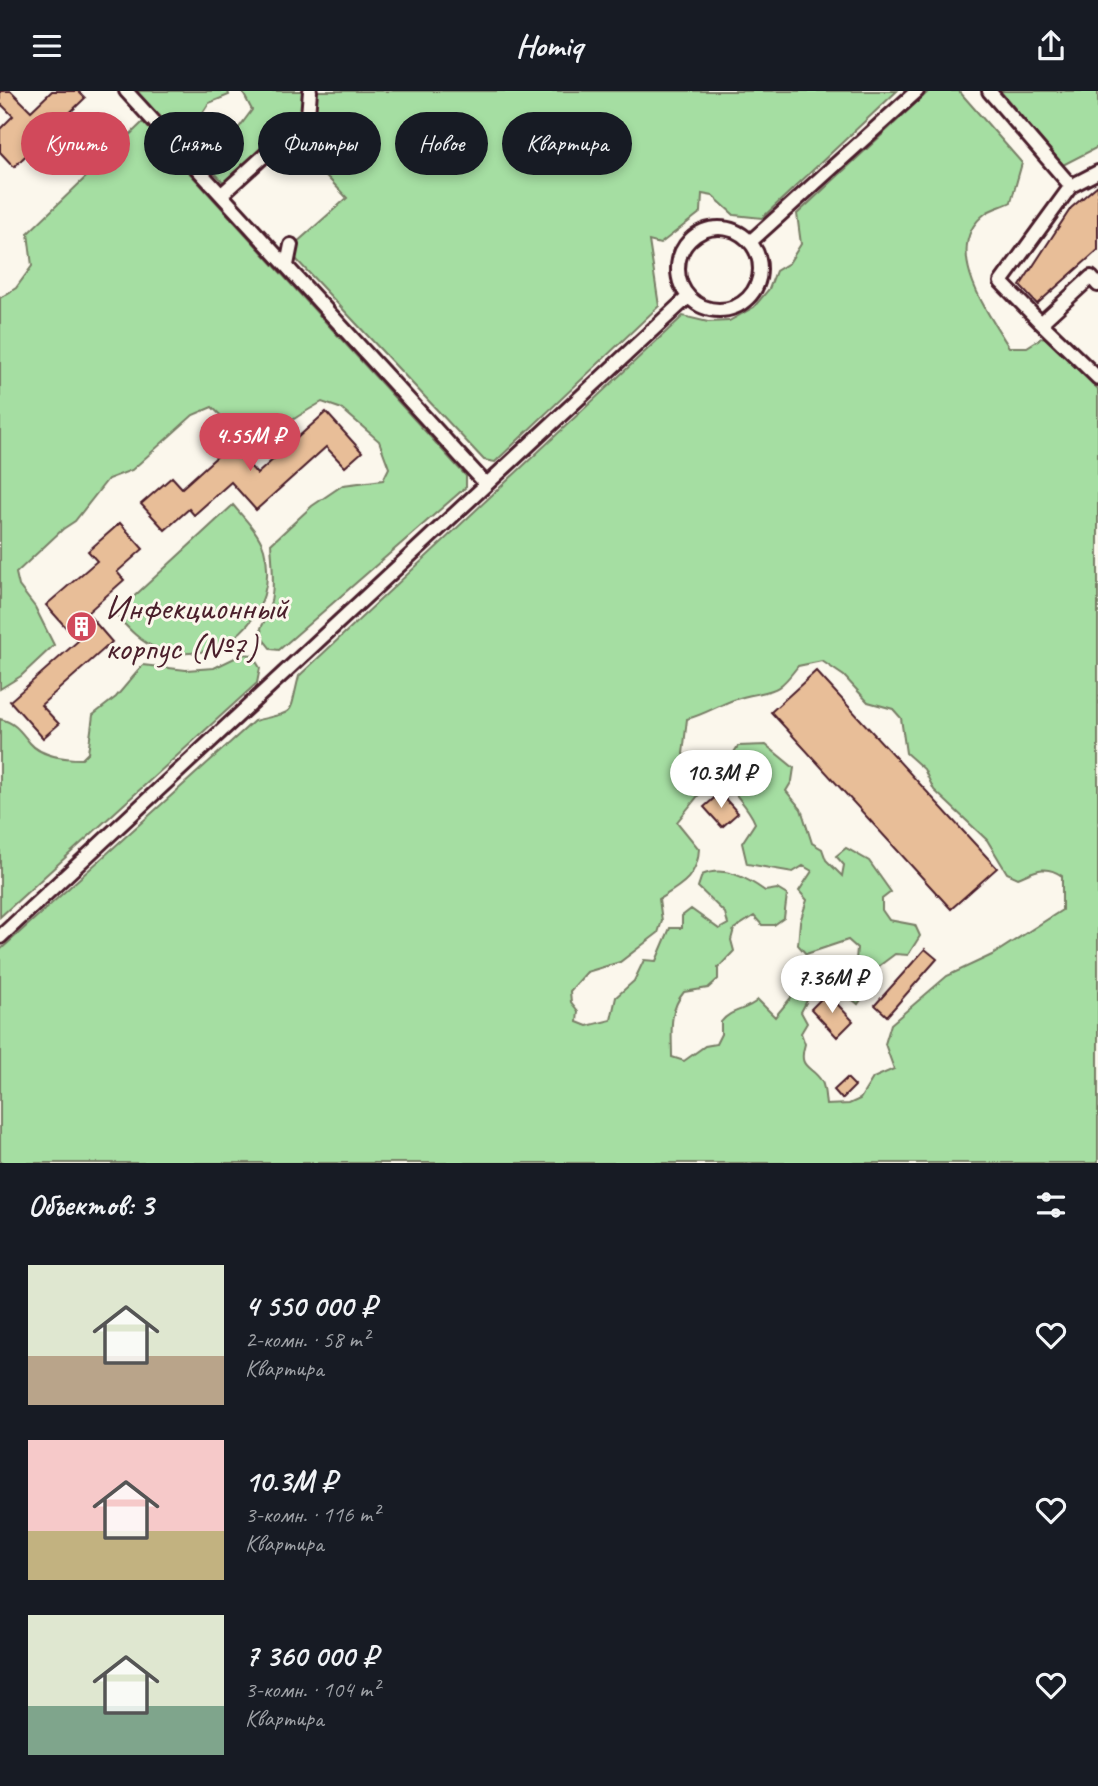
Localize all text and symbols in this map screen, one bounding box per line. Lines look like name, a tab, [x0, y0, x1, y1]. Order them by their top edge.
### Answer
text: Homiq	[516, 25, 582, 66]
icon: menu	[28, 27, 66, 65]
icon: share	[1032, 27, 1070, 65]
chip: Купить	[21, 112, 130, 175]
chip: Снять	[144, 112, 244, 175]
chip: Фильтры	[258, 112, 381, 175]
chip: Новое	[395, 112, 488, 175]
chip: Квартира	[502, 112, 632, 175]
pin: 4.55M ₽	[185, 413, 315, 473]
text: 4.55M ₽	[215, 421, 285, 450]
place label: Инфекционный корпус (№7)	[105, 585, 290, 670]
building icon: Инфекционный корпус (№7)	[65, 610, 99, 644]
pin: 10.3M ₽	[656, 751, 786, 810]
text: 10.3M ₽	[686, 758, 756, 787]
pin: 7.36M ₽	[767, 955, 897, 1015]
text: 7.36M ₽	[797, 963, 867, 992]
text: Объектов: 3	[28, 1186, 153, 1224]
icon: filters	[1032, 1186, 1070, 1224]
text: 4 550 000 ₽	[245, 1287, 376, 1325]
icon: home	[84, 1293, 168, 1377]
icon: heart	[1032, 1316, 1070, 1354]
text: 2-комн. · 58 m²	[245, 1325, 369, 1354]
text: Квартира	[245, 1354, 323, 1383]
text: 10.3M ₽	[245, 1462, 336, 1500]
icon: home	[84, 1468, 168, 1552]
icon: heart	[1032, 1491, 1070, 1529]
text: 3-комн. · 116 m²	[245, 1500, 379, 1529]
text: Квартира	[245, 1529, 323, 1558]
text: 7 360 000 ₽	[245, 1637, 377, 1675]
icon: home	[84, 1643, 168, 1727]
icon: heart	[1032, 1666, 1070, 1704]
text: 3-комн. · 104 m²	[245, 1675, 379, 1704]
text: Квартира	[245, 1704, 323, 1733]

